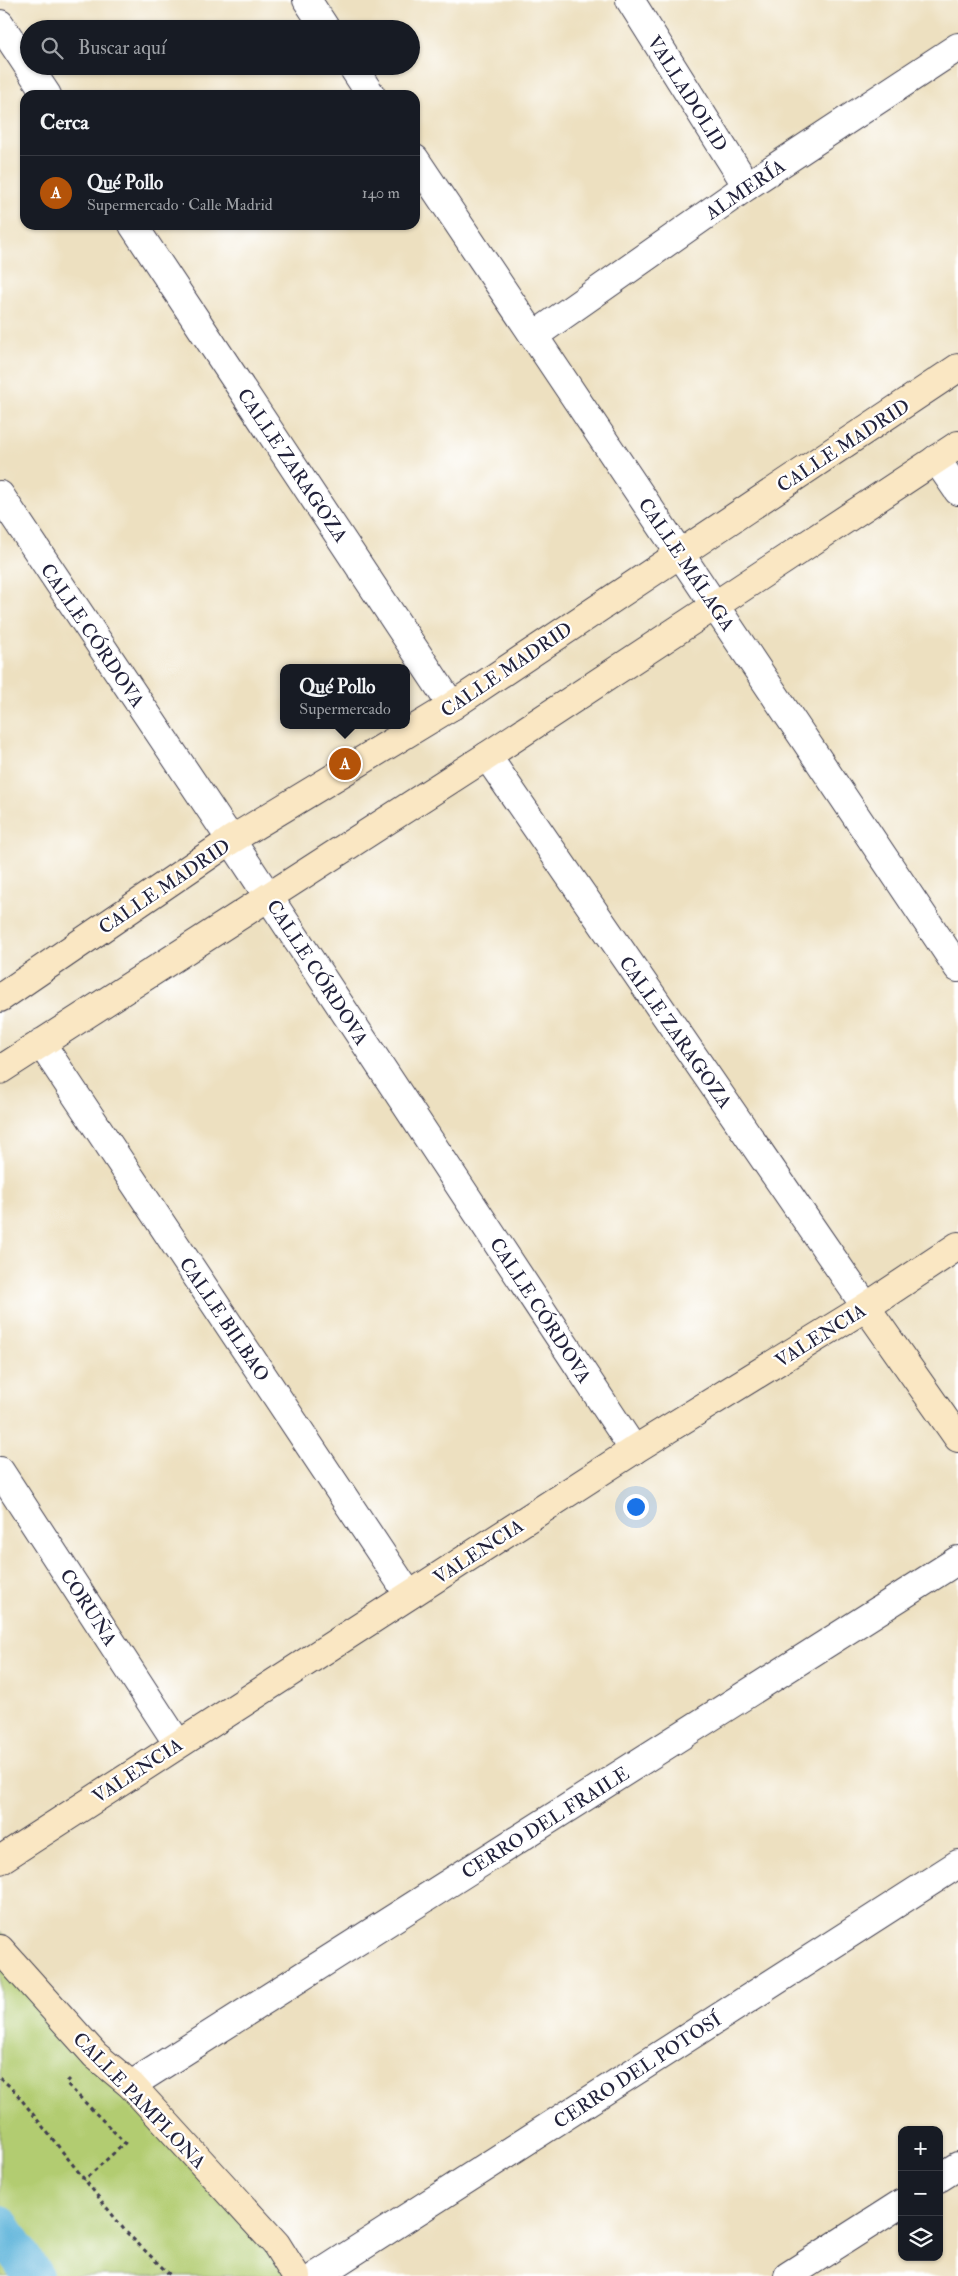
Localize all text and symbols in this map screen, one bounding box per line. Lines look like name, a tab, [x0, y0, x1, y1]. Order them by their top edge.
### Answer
search box	[20, 20, 420, 75]
street label: VALLADOLID	[642, 31, 732, 156]
icon: search	[38, 34, 66, 62]
text: Buscar aquí	[78, 36, 166, 60]
text: Cerca	[40, 109, 89, 136]
street label: ALMERÍA	[699, 153, 790, 226]
text: Qué Pollo	[87, 171, 163, 195]
text: A	[51, 183, 61, 203]
text: 140 m	[362, 183, 400, 203]
text: Supermercado · Calle Madrid	[87, 195, 273, 215]
street label: CALLE ZARAGOZA	[232, 384, 353, 547]
street label: CALLE MADRID	[773, 394, 915, 498]
street label: CALLE MÁLAGA	[633, 492, 741, 636]
street label: CALLE CÓRDOVA	[35, 558, 151, 712]
street label: CALLE MADRID	[436, 617, 577, 723]
popup	[280, 664, 410, 729]
text: Qué Pollo	[299, 675, 376, 699]
text: Supermercado	[299, 699, 391, 719]
pin: A	[329, 745, 361, 783]
street label: CALLE MADRID	[94, 834, 235, 940]
street label: CALLE CÓRDOVA	[261, 894, 375, 1050]
street label: CALLE ZARAGOZA	[614, 952, 737, 1113]
street label: CALLE CÓRDOVA	[484, 1232, 598, 1388]
street label: CALLE BILBAO	[174, 1253, 275, 1386]
street label: VALENCIA	[771, 1299, 870, 1373]
your location	[623, 1494, 649, 1520]
street label: VALENCIA	[429, 1514, 528, 1590]
street label: CORUÑA	[54, 1563, 124, 1651]
street label: VALENCIA	[88, 1733, 187, 1809]
street label: CERRO DEL FRAILE	[457, 1761, 634, 1884]
street label: CERRO DEL POTOSÍ	[548, 2005, 727, 2134]
street label: CALLE PAMPLONA	[68, 2027, 211, 2174]
map controls	[898, 2126, 943, 2261]
button: +	[898, 2126, 943, 2171]
button: −	[898, 2171, 943, 2216]
button: layers	[898, 2216, 943, 2261]

